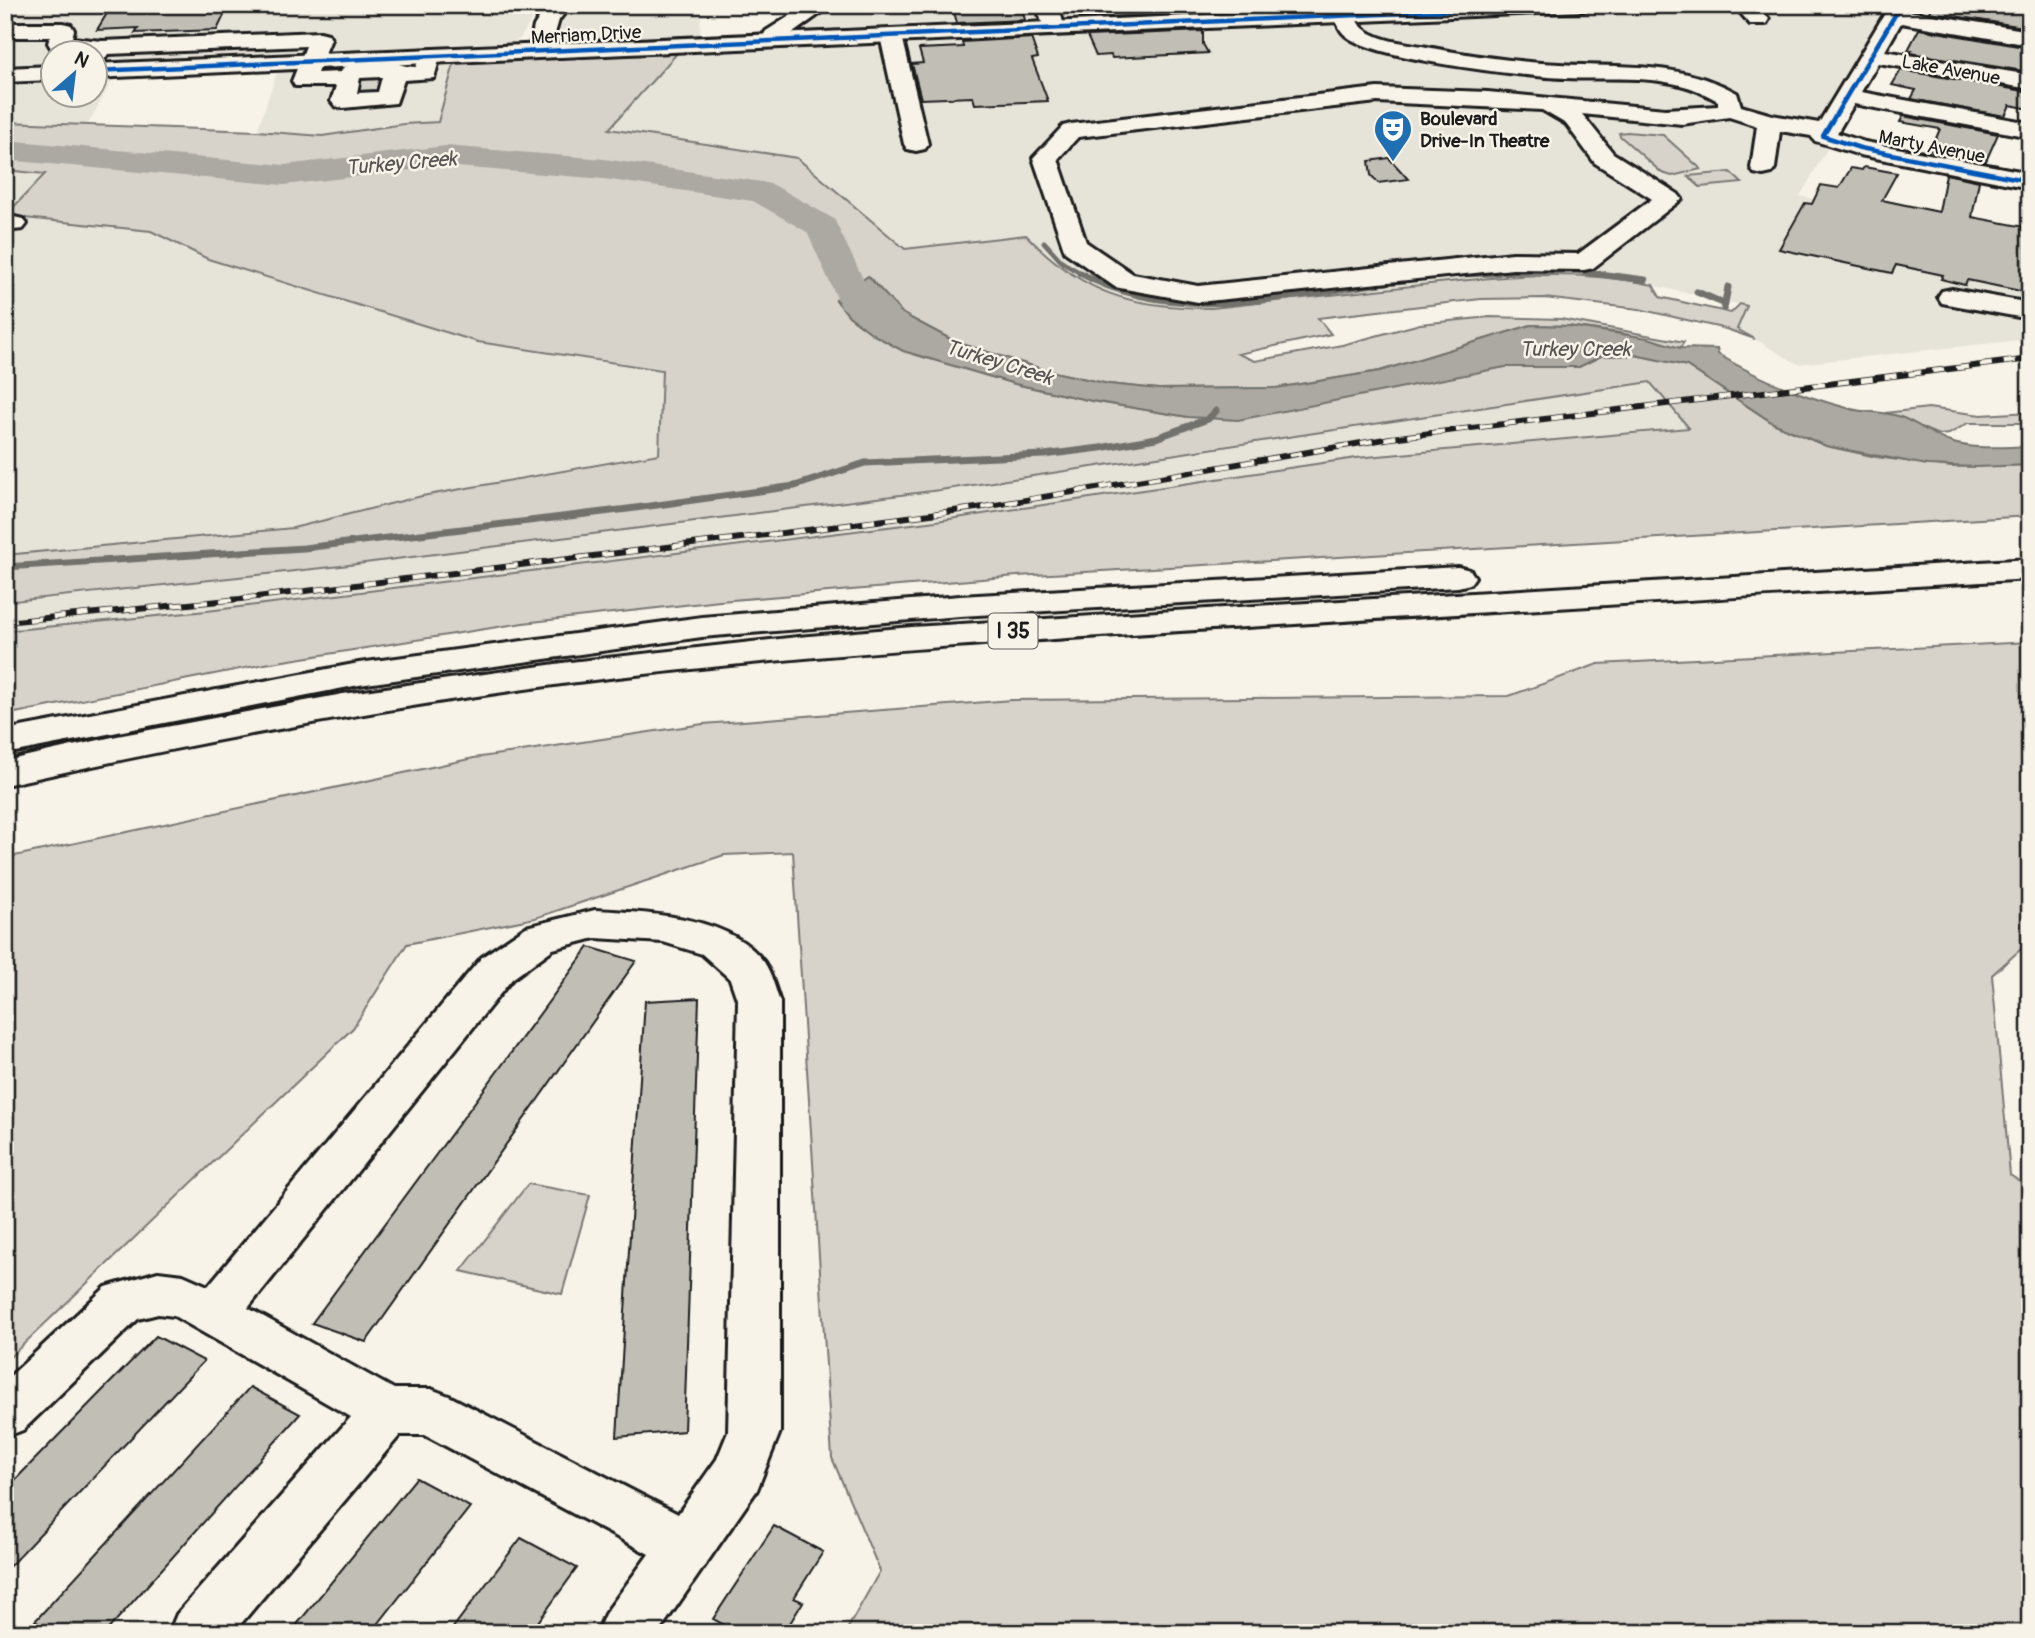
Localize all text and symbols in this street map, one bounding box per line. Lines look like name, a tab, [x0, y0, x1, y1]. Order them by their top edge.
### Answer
street label: Merriam Drive	[530, 20, 642, 50]
north arrow	[38, 38, 108, 108]
text: N	[70, 46, 93, 74]
street label: Lake Avenue	[1900, 50, 2002, 91]
place label: Boulevard Drive-In Theatre	[1420, 107, 1550, 153]
theatre icon: Boulevard Drive-In Theatre	[1372, 108, 1414, 163]
street label: Marty Avenue	[1877, 125, 1988, 169]
water label: Turkey Creek	[344, 145, 460, 182]
water label: Turkey Creek	[942, 333, 1058, 392]
water label: Turkey Creek	[1519, 336, 1633, 363]
road number: I 35	[988, 614, 1038, 648]

